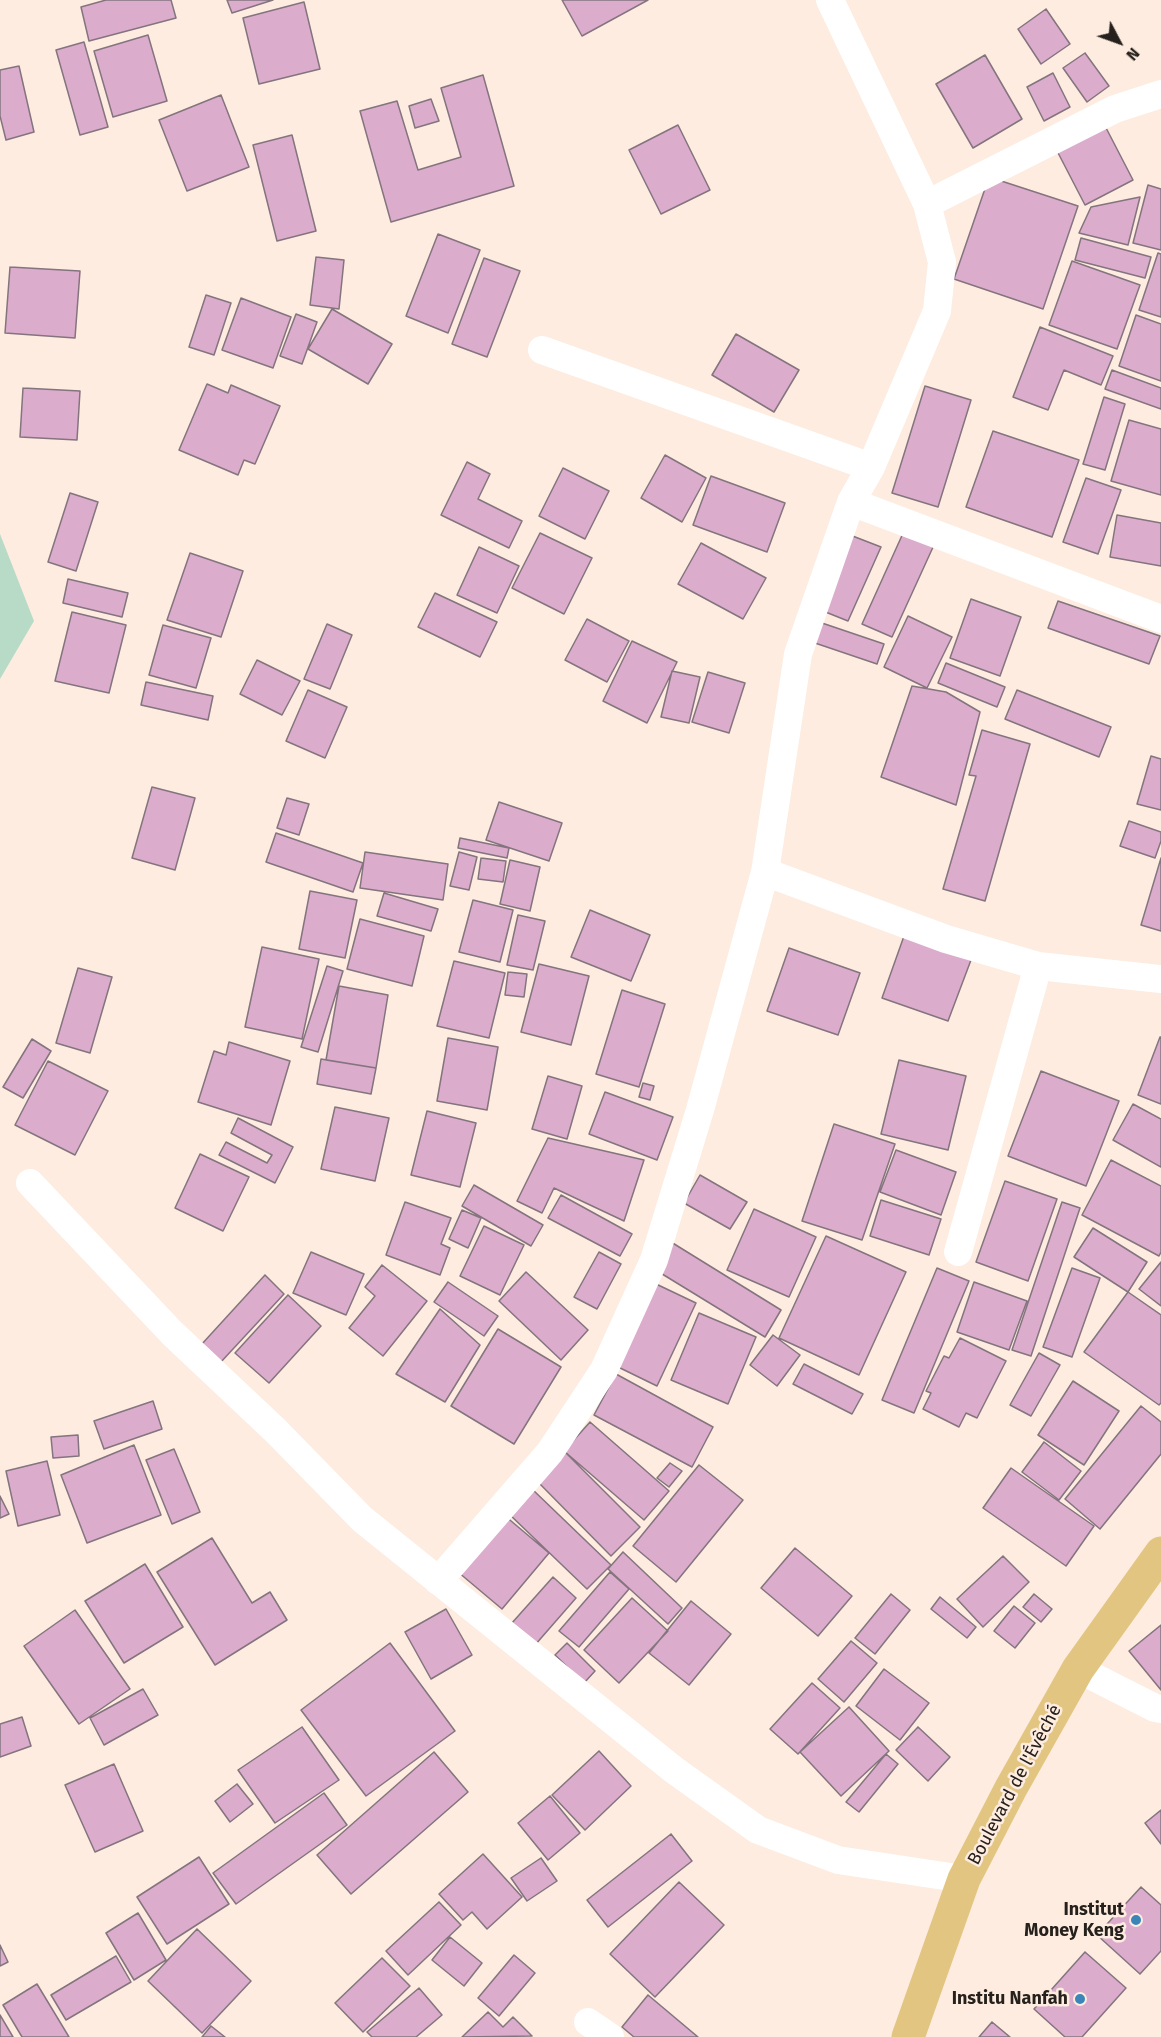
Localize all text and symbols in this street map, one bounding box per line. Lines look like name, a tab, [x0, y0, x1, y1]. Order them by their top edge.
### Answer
north arrow	[1089, 12, 1149, 72]
text: N	[1122, 44, 1144, 64]
street label: Boulevard de l'Évêché	[964, 1701, 1066, 1869]
place label: Institut Money Keng	[1024, 1899, 1124, 1942]
marker: Institut Money Keng	[1129, 1913, 1143, 1927]
place label: Institu Nanfah	[952, 1988, 1068, 2010]
marker: Institu Nanfah	[1073, 1992, 1087, 2006]

